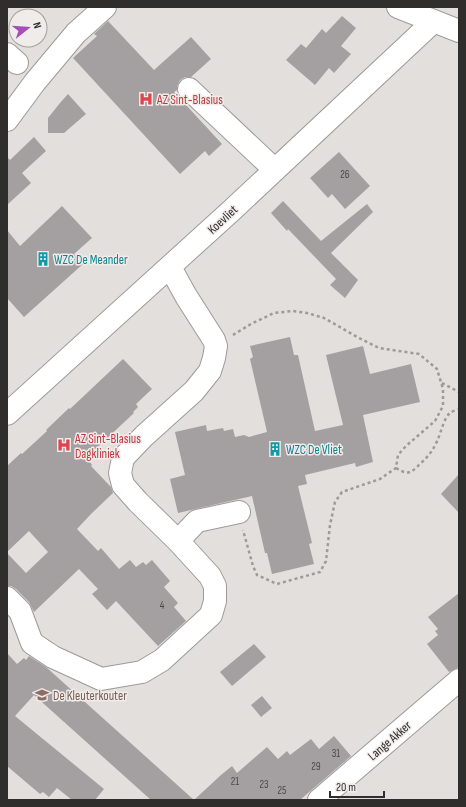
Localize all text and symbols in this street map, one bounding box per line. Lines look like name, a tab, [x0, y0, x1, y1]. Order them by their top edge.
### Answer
north arrow	[8, 8, 48, 48]
text: N	[30, 21, 44, 30]
hospital icon: AZ Sint-Blasius	[138, 91, 154, 107]
place label: AZ Sint-Blasius	[156, 92, 223, 108]
house number: 26	[340, 168, 350, 181]
street label: Koevliet	[204, 202, 241, 238]
building icon: WZC De Meander	[35, 251, 51, 267]
place label: WZC De Meander	[54, 252, 128, 268]
place label: AZ Sint-Blasius Dagkliniek	[74, 431, 141, 462]
hospital icon: AZ Sint-Blasius Dagkliniek	[56, 437, 72, 453]
building icon: WZC De Vliet	[267, 441, 283, 457]
place label: WZC De Vliet	[286, 442, 342, 458]
house number: 4	[160, 599, 165, 612]
school or university icon: De Kleuterkouter	[34, 687, 50, 703]
place label: De Kleuterkouter	[53, 688, 127, 704]
street label: Lange Akker	[365, 717, 415, 764]
house number: 31	[332, 747, 340, 760]
house number: 29	[311, 760, 321, 773]
scale bar	[330, 773, 384, 799]
house number: 21	[231, 775, 239, 788]
house number: 23	[259, 778, 269, 791]
text: 20 m	[336, 780, 356, 795]
house number: 25	[278, 784, 286, 797]

